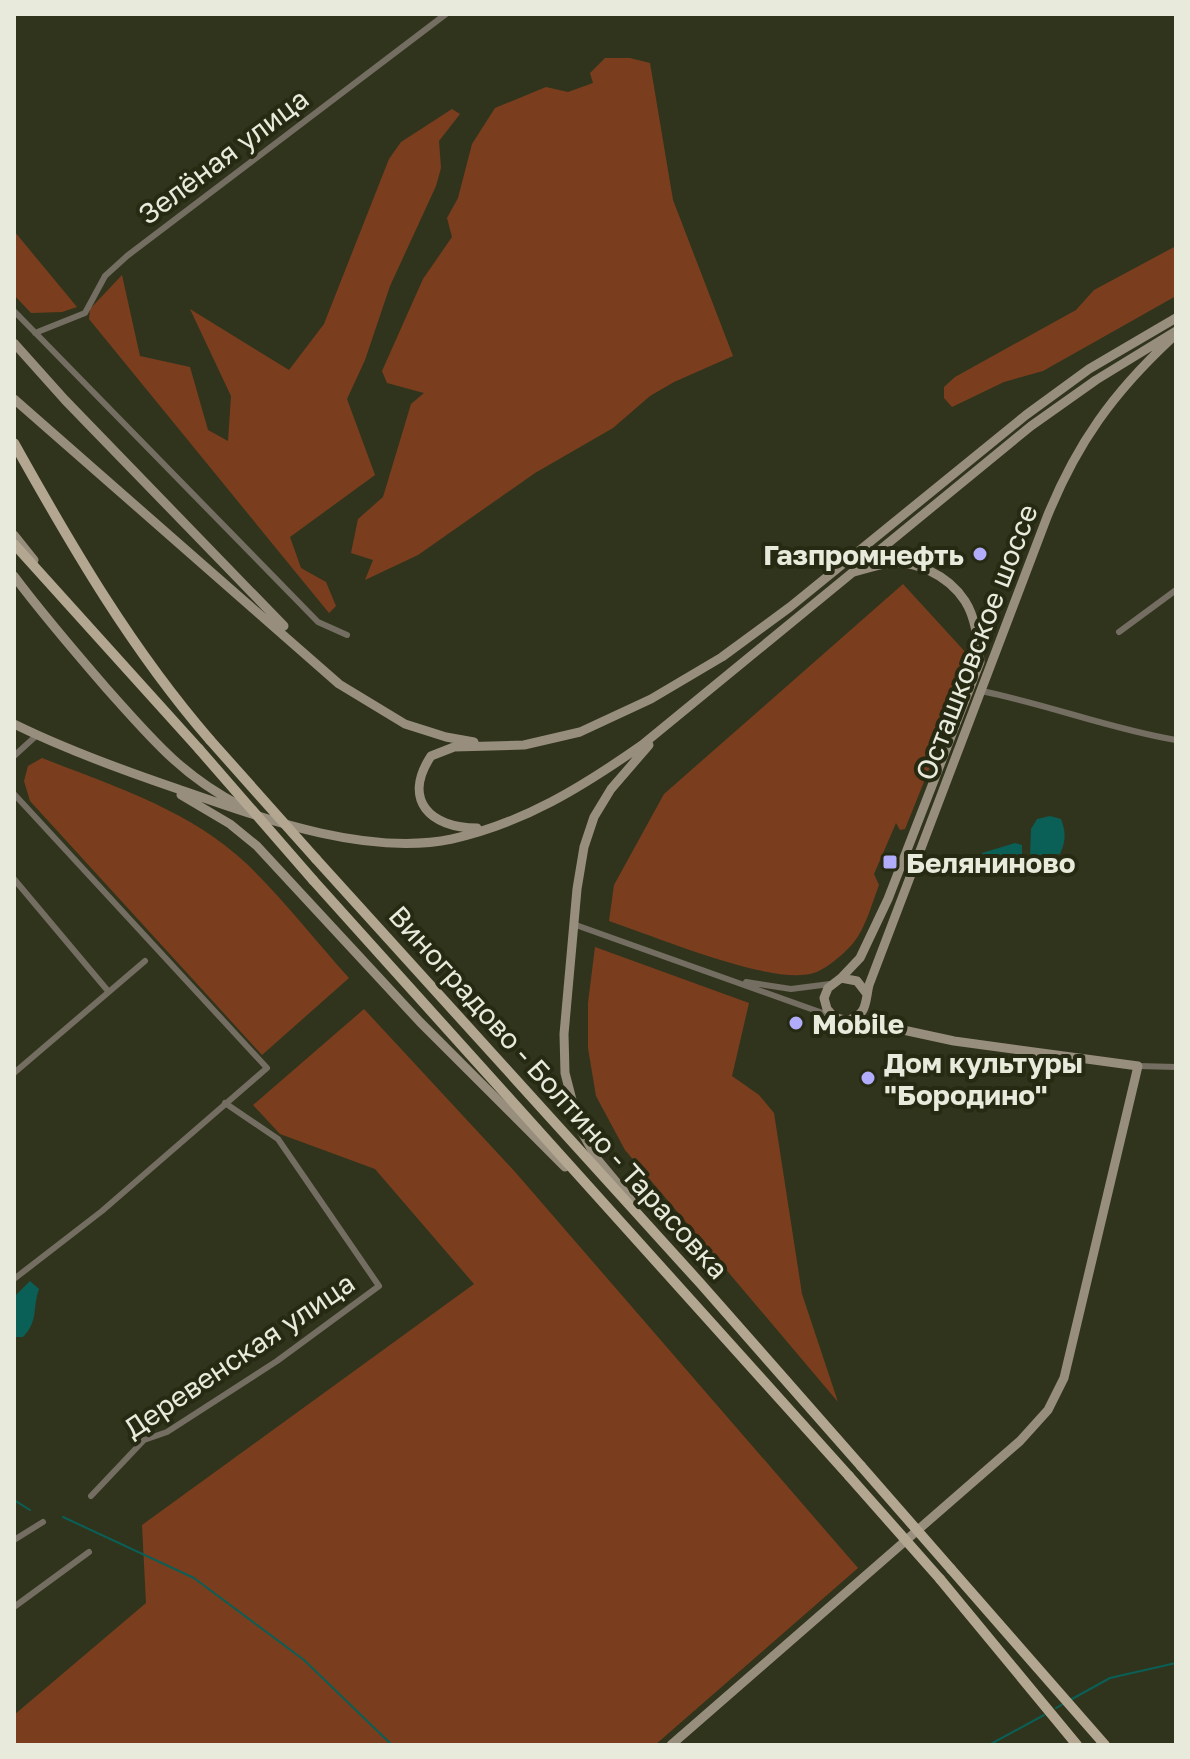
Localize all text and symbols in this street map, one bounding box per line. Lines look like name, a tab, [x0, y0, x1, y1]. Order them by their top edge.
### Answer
street label: Зелёная улица	[131, 81, 315, 231]
street label: Осташковское шоссе	[908, 499, 1044, 785]
place label: Газпромнефть	[763, 538, 964, 571]
marker: Газпромнефть	[971, 545, 989, 563]
place label: Беляниново	[906, 846, 1075, 879]
marker: Беляниново	[881, 853, 899, 871]
street label: Виноградово - Болтино - Тарасовка	[383, 899, 735, 1285]
place label: Mobile	[812, 1007, 904, 1040]
marker: Mobile	[787, 1014, 805, 1032]
place label: Дом культуры "Бородино"	[884, 1046, 1083, 1111]
marker: Дом культуры "Бородино"	[859, 1069, 877, 1087]
street label: Деревенская улица	[117, 1266, 361, 1444]

